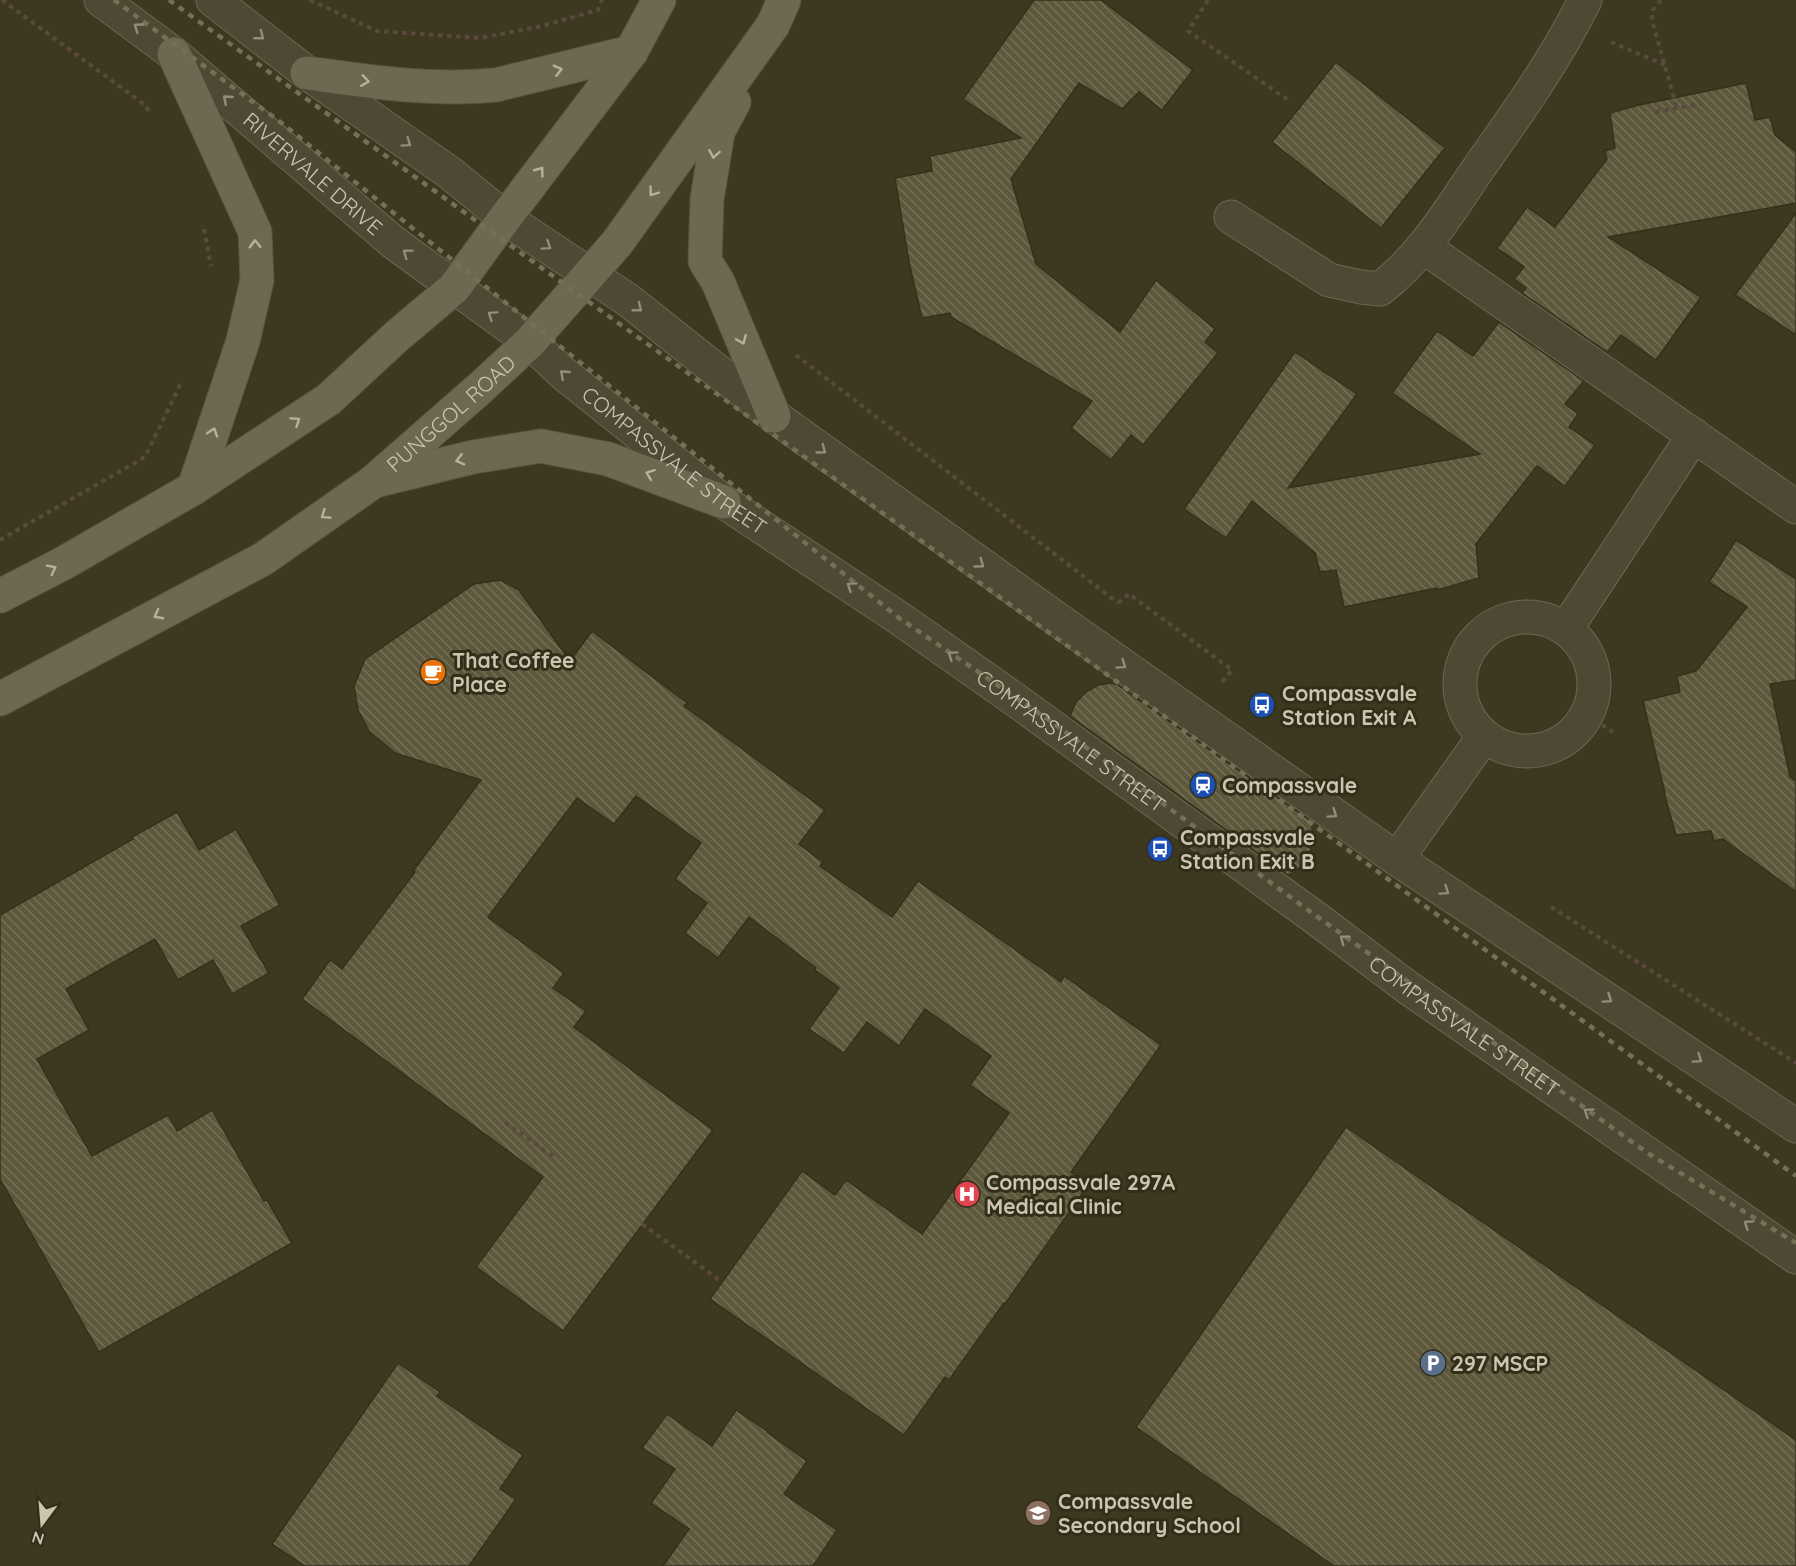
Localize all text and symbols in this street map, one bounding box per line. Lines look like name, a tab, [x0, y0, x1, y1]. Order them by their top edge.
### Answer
one-way arrow	[133, 23, 144, 34]
one-way arrow	[253, 29, 264, 40]
one-way arrow	[553, 65, 563, 78]
one-way arrow	[361, 75, 370, 87]
one-way arrow	[223, 95, 234, 106]
street label: RIVERVALE DRIVE	[238, 106, 388, 240]
one-way arrow	[400, 136, 411, 147]
one-way arrow	[709, 150, 721, 159]
one-way arrow	[533, 167, 544, 178]
one-way arrow	[649, 186, 660, 197]
one-way arrow	[249, 239, 262, 248]
one-way arrow	[541, 239, 551, 251]
one-way arrow	[403, 249, 414, 260]
one-way arrow	[631, 301, 642, 312]
one-way arrow	[488, 311, 499, 322]
one-way arrow	[735, 334, 747, 345]
street label: PUNGGOL ROAD	[381, 349, 521, 477]
one-way arrow	[560, 370, 571, 381]
street label: COMPASSVALE STREET	[577, 381, 772, 540]
one-way arrow	[289, 417, 300, 428]
one-way arrow	[206, 427, 218, 438]
one-way arrow	[815, 443, 826, 454]
one-way arrow	[455, 453, 465, 466]
one-way arrow	[645, 469, 656, 482]
one-way arrow	[321, 508, 332, 519]
one-way arrow	[974, 557, 985, 568]
one-way arrow	[46, 565, 56, 576]
one-way arrow	[846, 582, 857, 593]
one-way arrow	[154, 608, 164, 619]
place label: That Coffee Place	[452, 647, 575, 697]
one-way arrow	[947, 651, 958, 662]
cafe icon: That Coffee Place	[418, 657, 448, 687]
one-way arrow	[1115, 658, 1126, 669]
street label: COMPASSVALE STREET	[972, 664, 1171, 818]
place label: Compassvale Station Exit A	[1282, 680, 1417, 730]
bus stop icon: Compassvale Station Exit A	[1247, 690, 1277, 720]
station icon: Compassvale	[1188, 770, 1218, 800]
place label: Compassvale	[1222, 772, 1357, 798]
one-way arrow	[1326, 807, 1337, 818]
place label: Compassvale Station Exit B	[1180, 824, 1315, 874]
bus stop icon: Compassvale Station Exit B	[1145, 834, 1175, 864]
one-way arrow	[1438, 884, 1449, 895]
one-way arrow	[1340, 935, 1351, 946]
street label: COMPASSVALE STREET	[1364, 950, 1565, 1102]
one-way arrow	[1601, 992, 1612, 1003]
one-way arrow	[1691, 1052, 1702, 1063]
one-way arrow	[1583, 1108, 1594, 1119]
place label: Compassvale 297A Medical Clinic	[986, 1169, 1176, 1219]
hospital icon: Compassvale 297A Medical Clinic	[952, 1179, 982, 1209]
one-way arrow	[1744, 1220, 1755, 1231]
parking icon: 297 MSCP	[1418, 1348, 1448, 1378]
place label: 297 MSCP	[1452, 1350, 1548, 1376]
place label: Compassvale Secondary School	[1058, 1488, 1241, 1538]
north arrow	[12, 1494, 72, 1554]
school or university icon: Compassvale Secondary School	[1023, 1498, 1053, 1528]
text: N	[29, 1527, 46, 1550]

